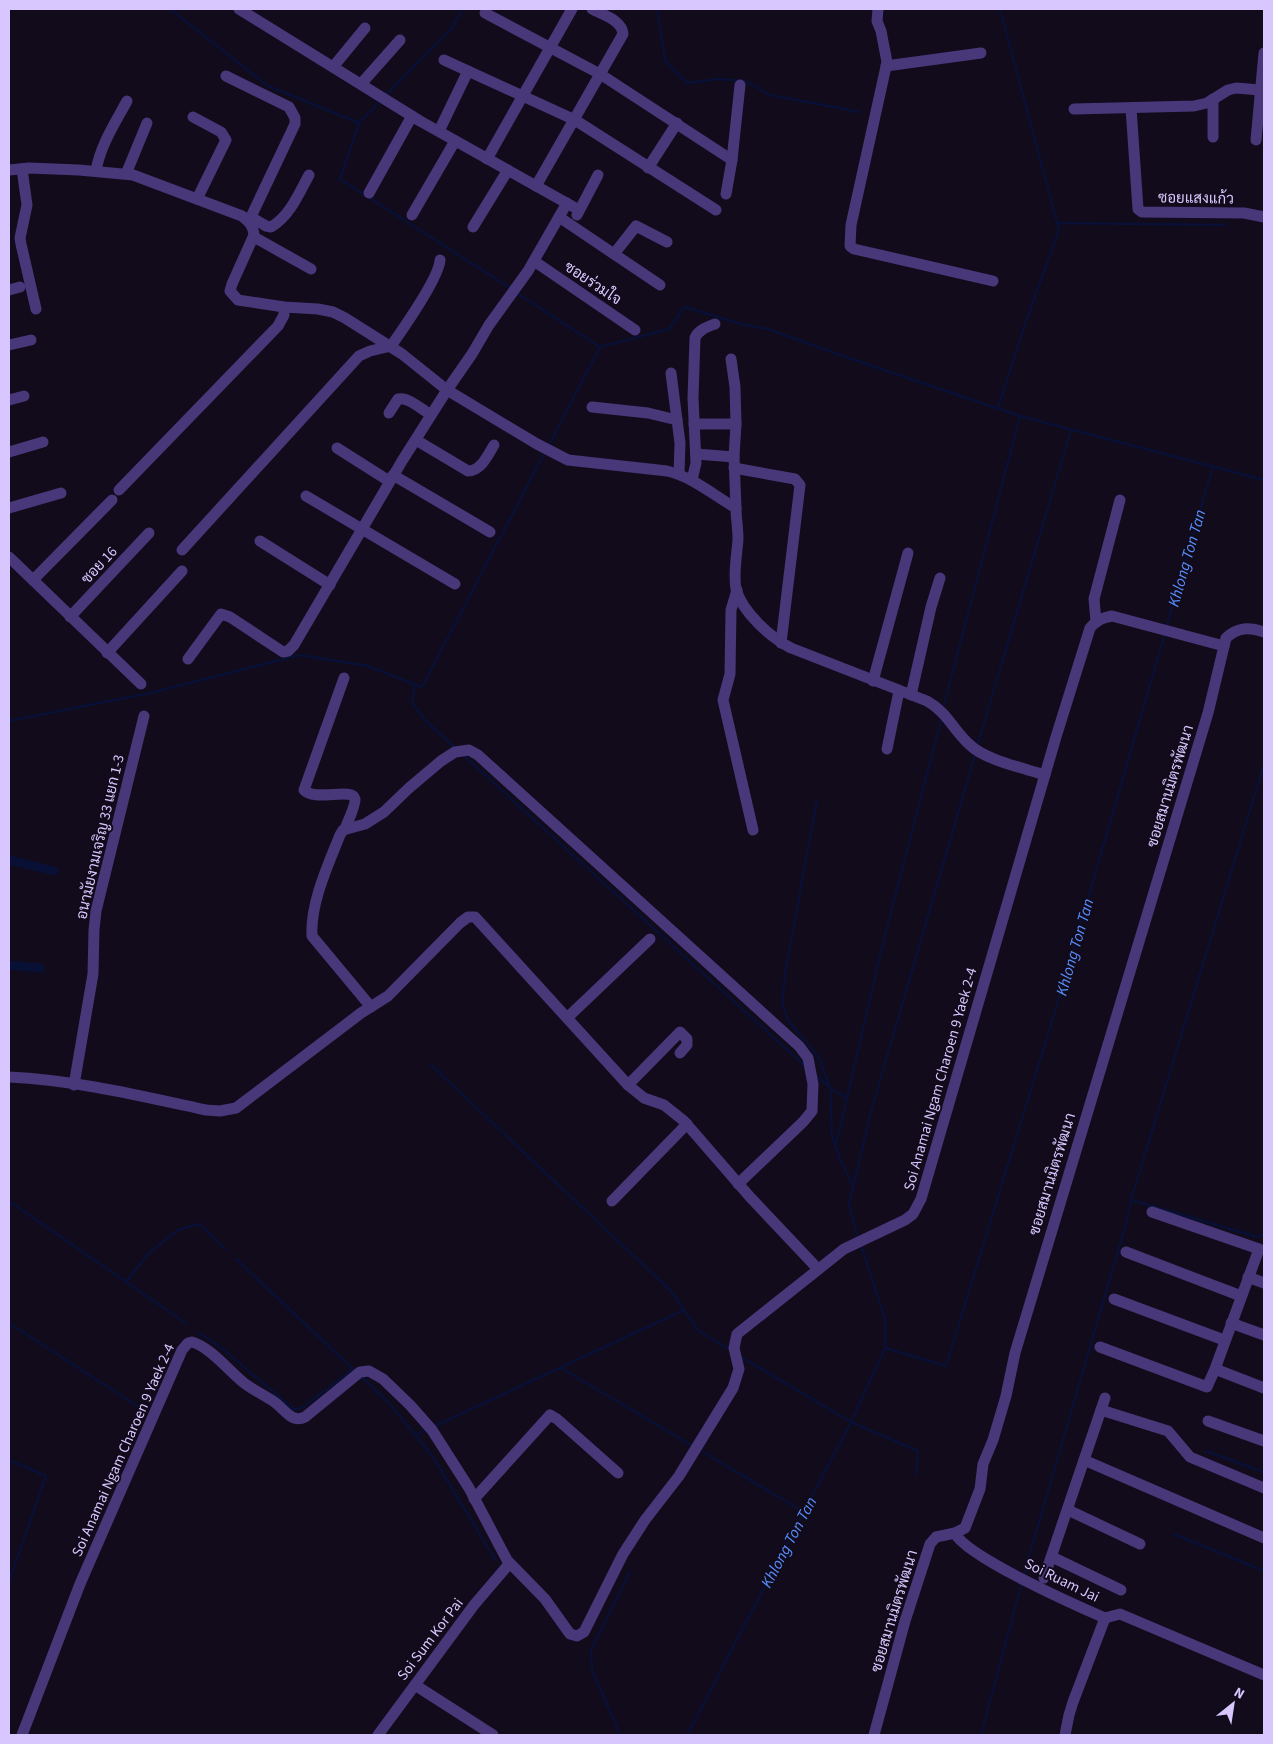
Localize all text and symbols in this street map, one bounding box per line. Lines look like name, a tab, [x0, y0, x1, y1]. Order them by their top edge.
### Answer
street label: ซอยแสงแก้ว	[1158, 187, 1234, 210]
street label: ซอยร่วมใจ	[560, 257, 625, 310]
water label: Khlong Ton Tan	[1163, 507, 1211, 610]
street label: ซอย 16	[76, 542, 122, 589]
street label: ซอยสมานมิตรพัฒนา	[1142, 722, 1199, 850]
street label: อนามัยงามเจริญ 33 แยก 1-3	[71, 753, 130, 922]
water label: Khlong Ton Tan	[1051, 896, 1099, 999]
street label: Soi Anamai Ngam Charoen 9 Yaek 2-4	[899, 965, 983, 1193]
street label: ซอยสมานมิตรพัฒนา	[1024, 1110, 1081, 1238]
street label: Soi Anamai Ngam Charoen 9 Yaek 2-4	[67, 1340, 180, 1560]
water label: Khlong Ton Tan	[756, 1493, 822, 1592]
street label: ซอยสมานมิตรพัฒนา	[866, 1547, 923, 1675]
street label: Soi Ruam Jai	[1021, 1553, 1103, 1608]
street label: Soi Sum Kor Pai	[392, 1594, 468, 1685]
north arrow	[1208, 1679, 1258, 1729]
text: N	[1230, 1683, 1248, 1705]

